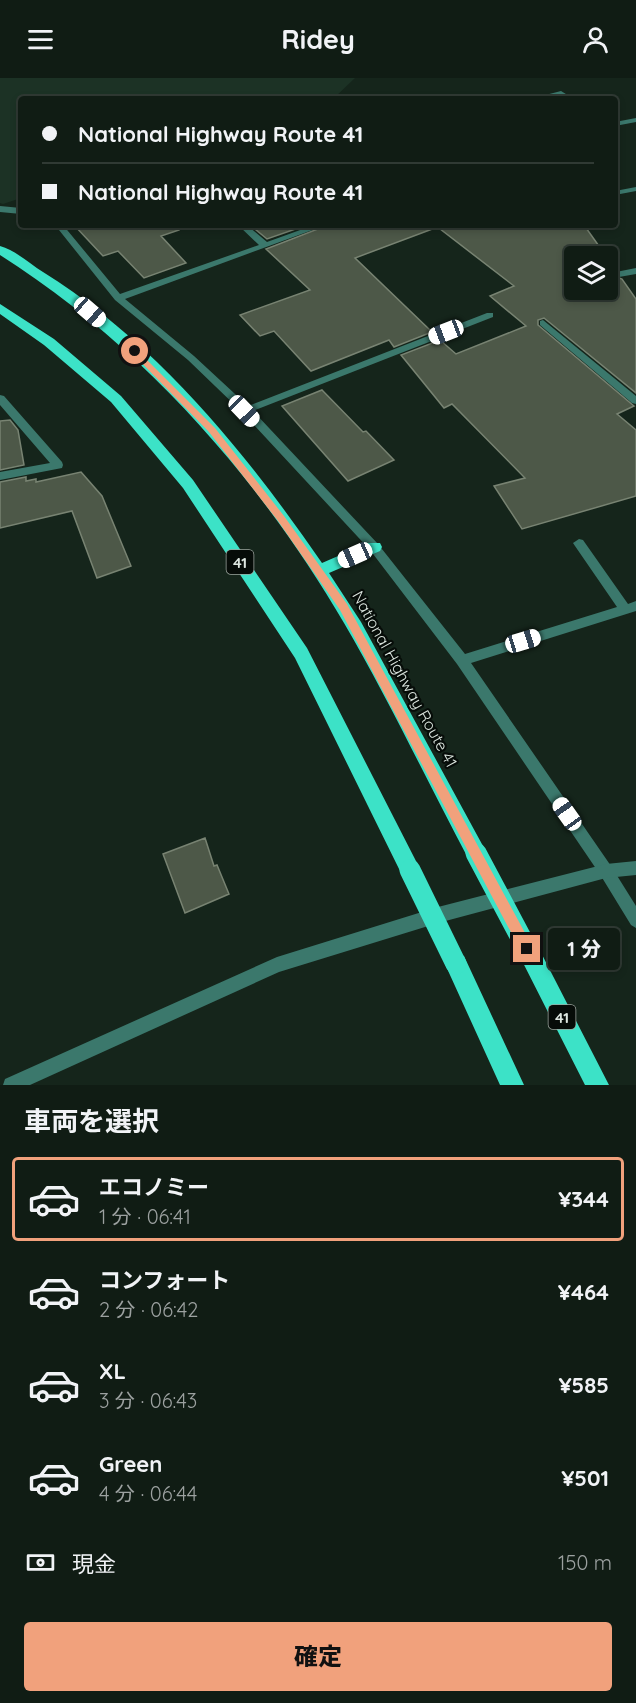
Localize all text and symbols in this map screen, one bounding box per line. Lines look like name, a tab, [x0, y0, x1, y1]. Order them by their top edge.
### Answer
text: Ridey	[281, 22, 355, 56]
icon: menu	[24, 23, 57, 56]
icon: person	[579, 23, 612, 56]
text: National Highway Route 41	[78, 120, 363, 148]
text: National Highway Route 41	[78, 178, 363, 206]
map controls	[564, 246, 618, 300]
button: layers	[564, 246, 618, 300]
car	[71, 293, 109, 331]
car	[426, 317, 466, 347]
route start	[121, 337, 148, 364]
car	[225, 392, 263, 430]
car	[335, 539, 375, 571]
road number: 41	[226, 550, 254, 574]
street label: National Highway Route 41	[348, 587, 462, 771]
car	[503, 627, 543, 655]
car	[549, 794, 585, 834]
callout: 1 分	[548, 928, 620, 970]
route end	[513, 935, 540, 962]
text: 1 分	[567, 936, 601, 961]
road number: 41	[548, 1005, 576, 1029]
text: 車両を選択	[24, 1104, 159, 1138]
icon: car	[27, 1172, 81, 1226]
text: エコノミー	[99, 1173, 209, 1201]
text: ¥344	[558, 1185, 609, 1213]
text: 1 分 · 06:41	[99, 1204, 191, 1229]
icon: car	[27, 1265, 81, 1319]
text: コンフォート	[99, 1266, 230, 1294]
text: ¥464	[558, 1278, 609, 1306]
text: 2 分 · 06:42	[99, 1297, 198, 1322]
text: XL	[99, 1357, 126, 1385]
icon: car	[27, 1358, 81, 1412]
text: ¥585	[558, 1371, 609, 1399]
text: 3 分 · 06:43	[99, 1388, 197, 1413]
text: Green	[99, 1450, 162, 1478]
icon: car	[27, 1451, 81, 1505]
text: ¥501	[561, 1464, 609, 1492]
text: 4 分 · 06:44	[99, 1481, 197, 1506]
icon: cash	[24, 1546, 57, 1579]
text: 現金	[72, 1550, 116, 1578]
text: 150 m	[558, 1550, 612, 1575]
button: 確定	[24, 1622, 612, 1691]

